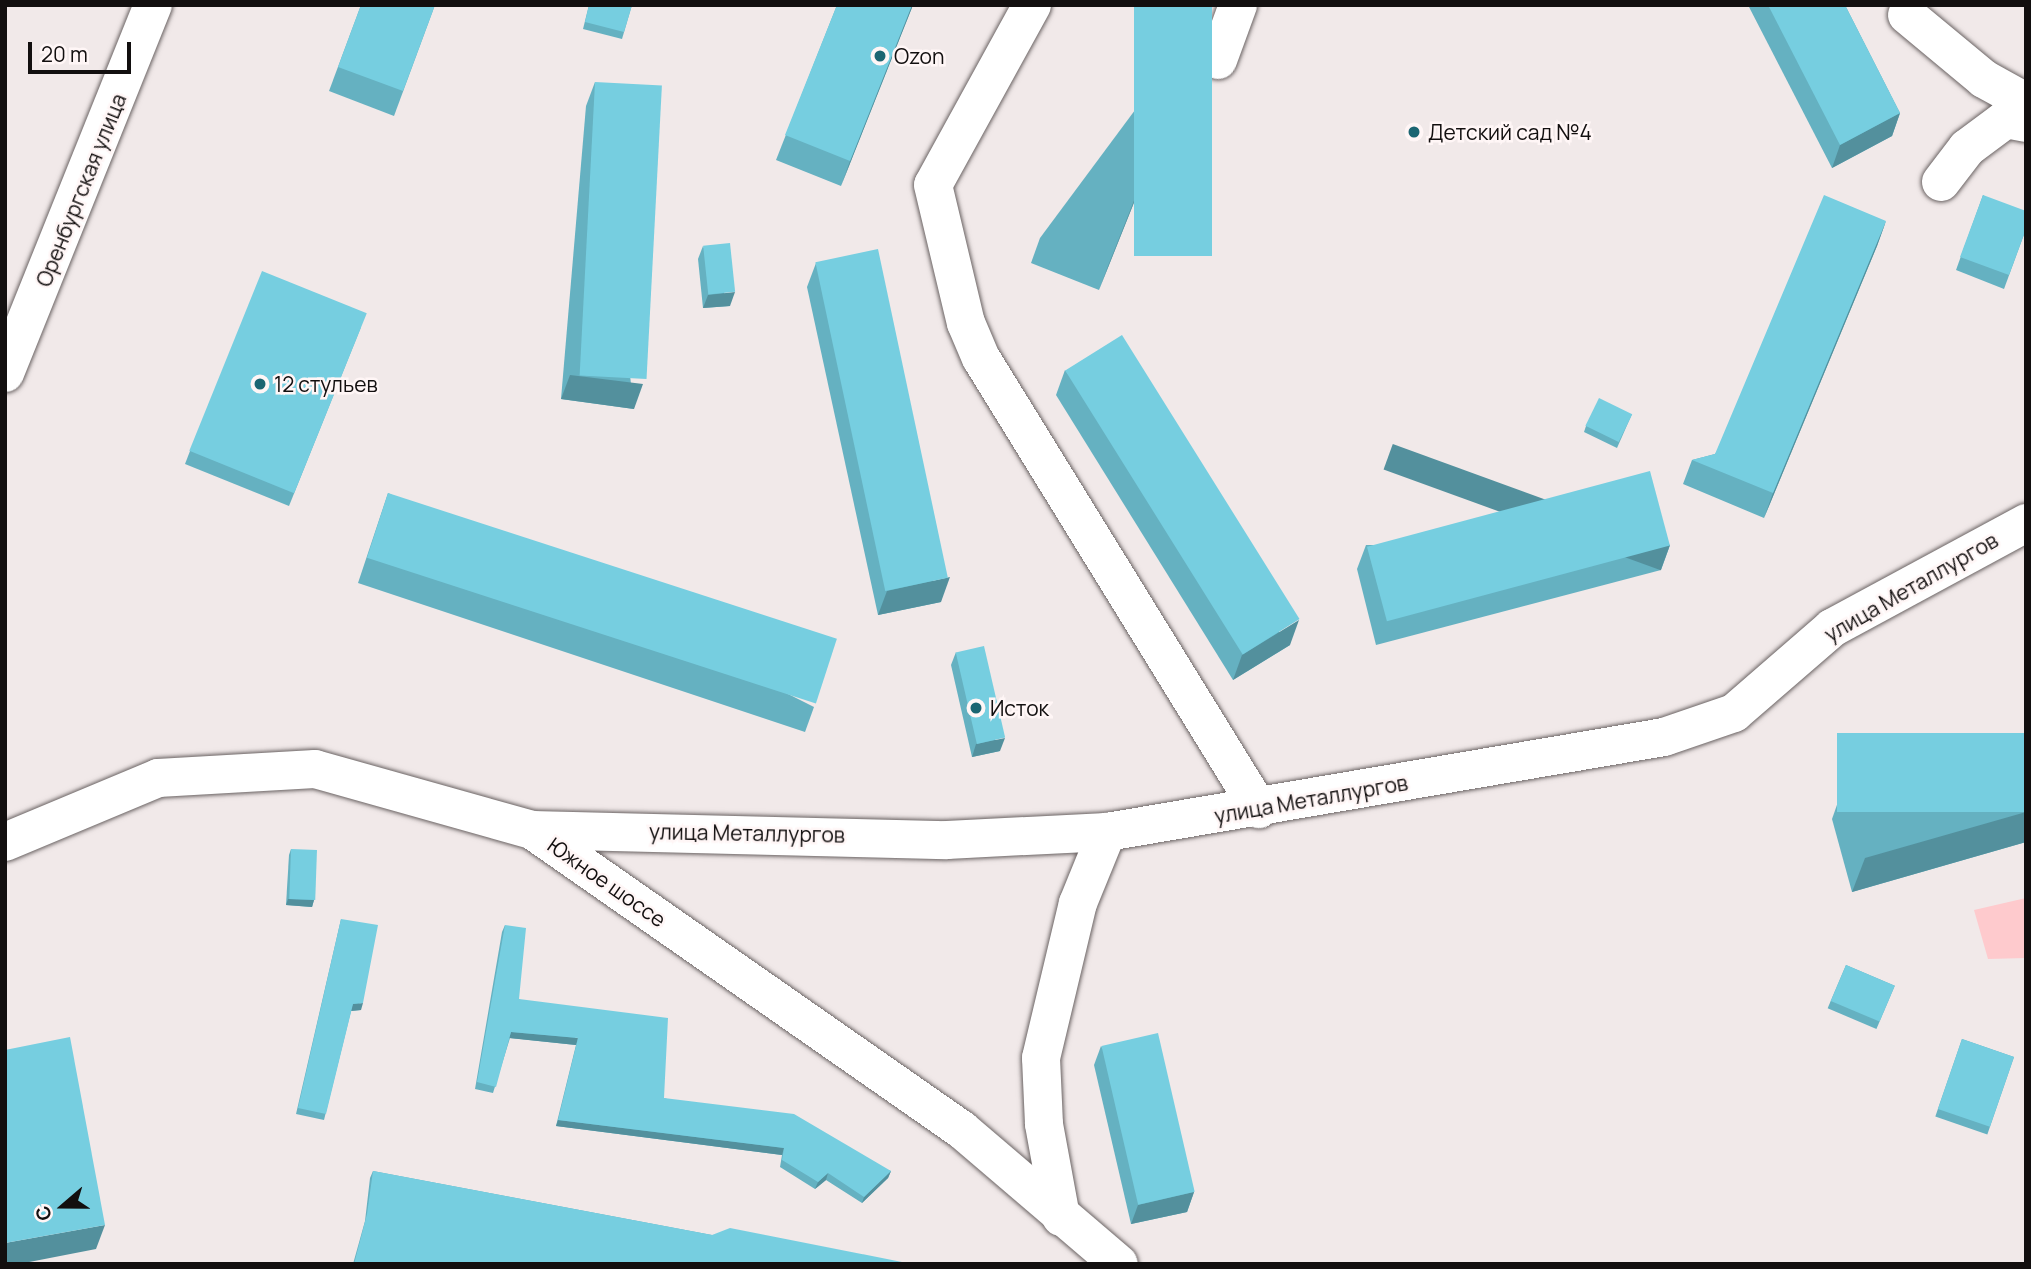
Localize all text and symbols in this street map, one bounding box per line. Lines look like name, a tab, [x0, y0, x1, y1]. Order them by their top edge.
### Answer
scale bar	[32, 28, 135, 72]
text: 20 m	[41, 40, 88, 68]
place label: Ozon	[894, 43, 944, 69]
marker: Ozon	[872, 48, 888, 64]
street label: Оренбургская улица	[31, 90, 131, 290]
place label: Детский сад №4	[1428, 119, 1592, 145]
marker: Детский сад №4	[1406, 124, 1422, 140]
place label: 12 стульев	[274, 371, 378, 397]
marker: 12 стульев	[252, 376, 268, 392]
street label: улица Металлургов	[1820, 527, 2002, 647]
place label: Исток	[990, 695, 1049, 721]
marker: Исток	[968, 700, 984, 716]
street label: улица Металлургов	[1212, 770, 1410, 828]
street label: улица Металлургов	[649, 819, 845, 847]
street label: Южное шоссе	[543, 832, 671, 932]
north arrow	[28, 1171, 98, 1241]
text: С	[29, 1202, 58, 1224]

